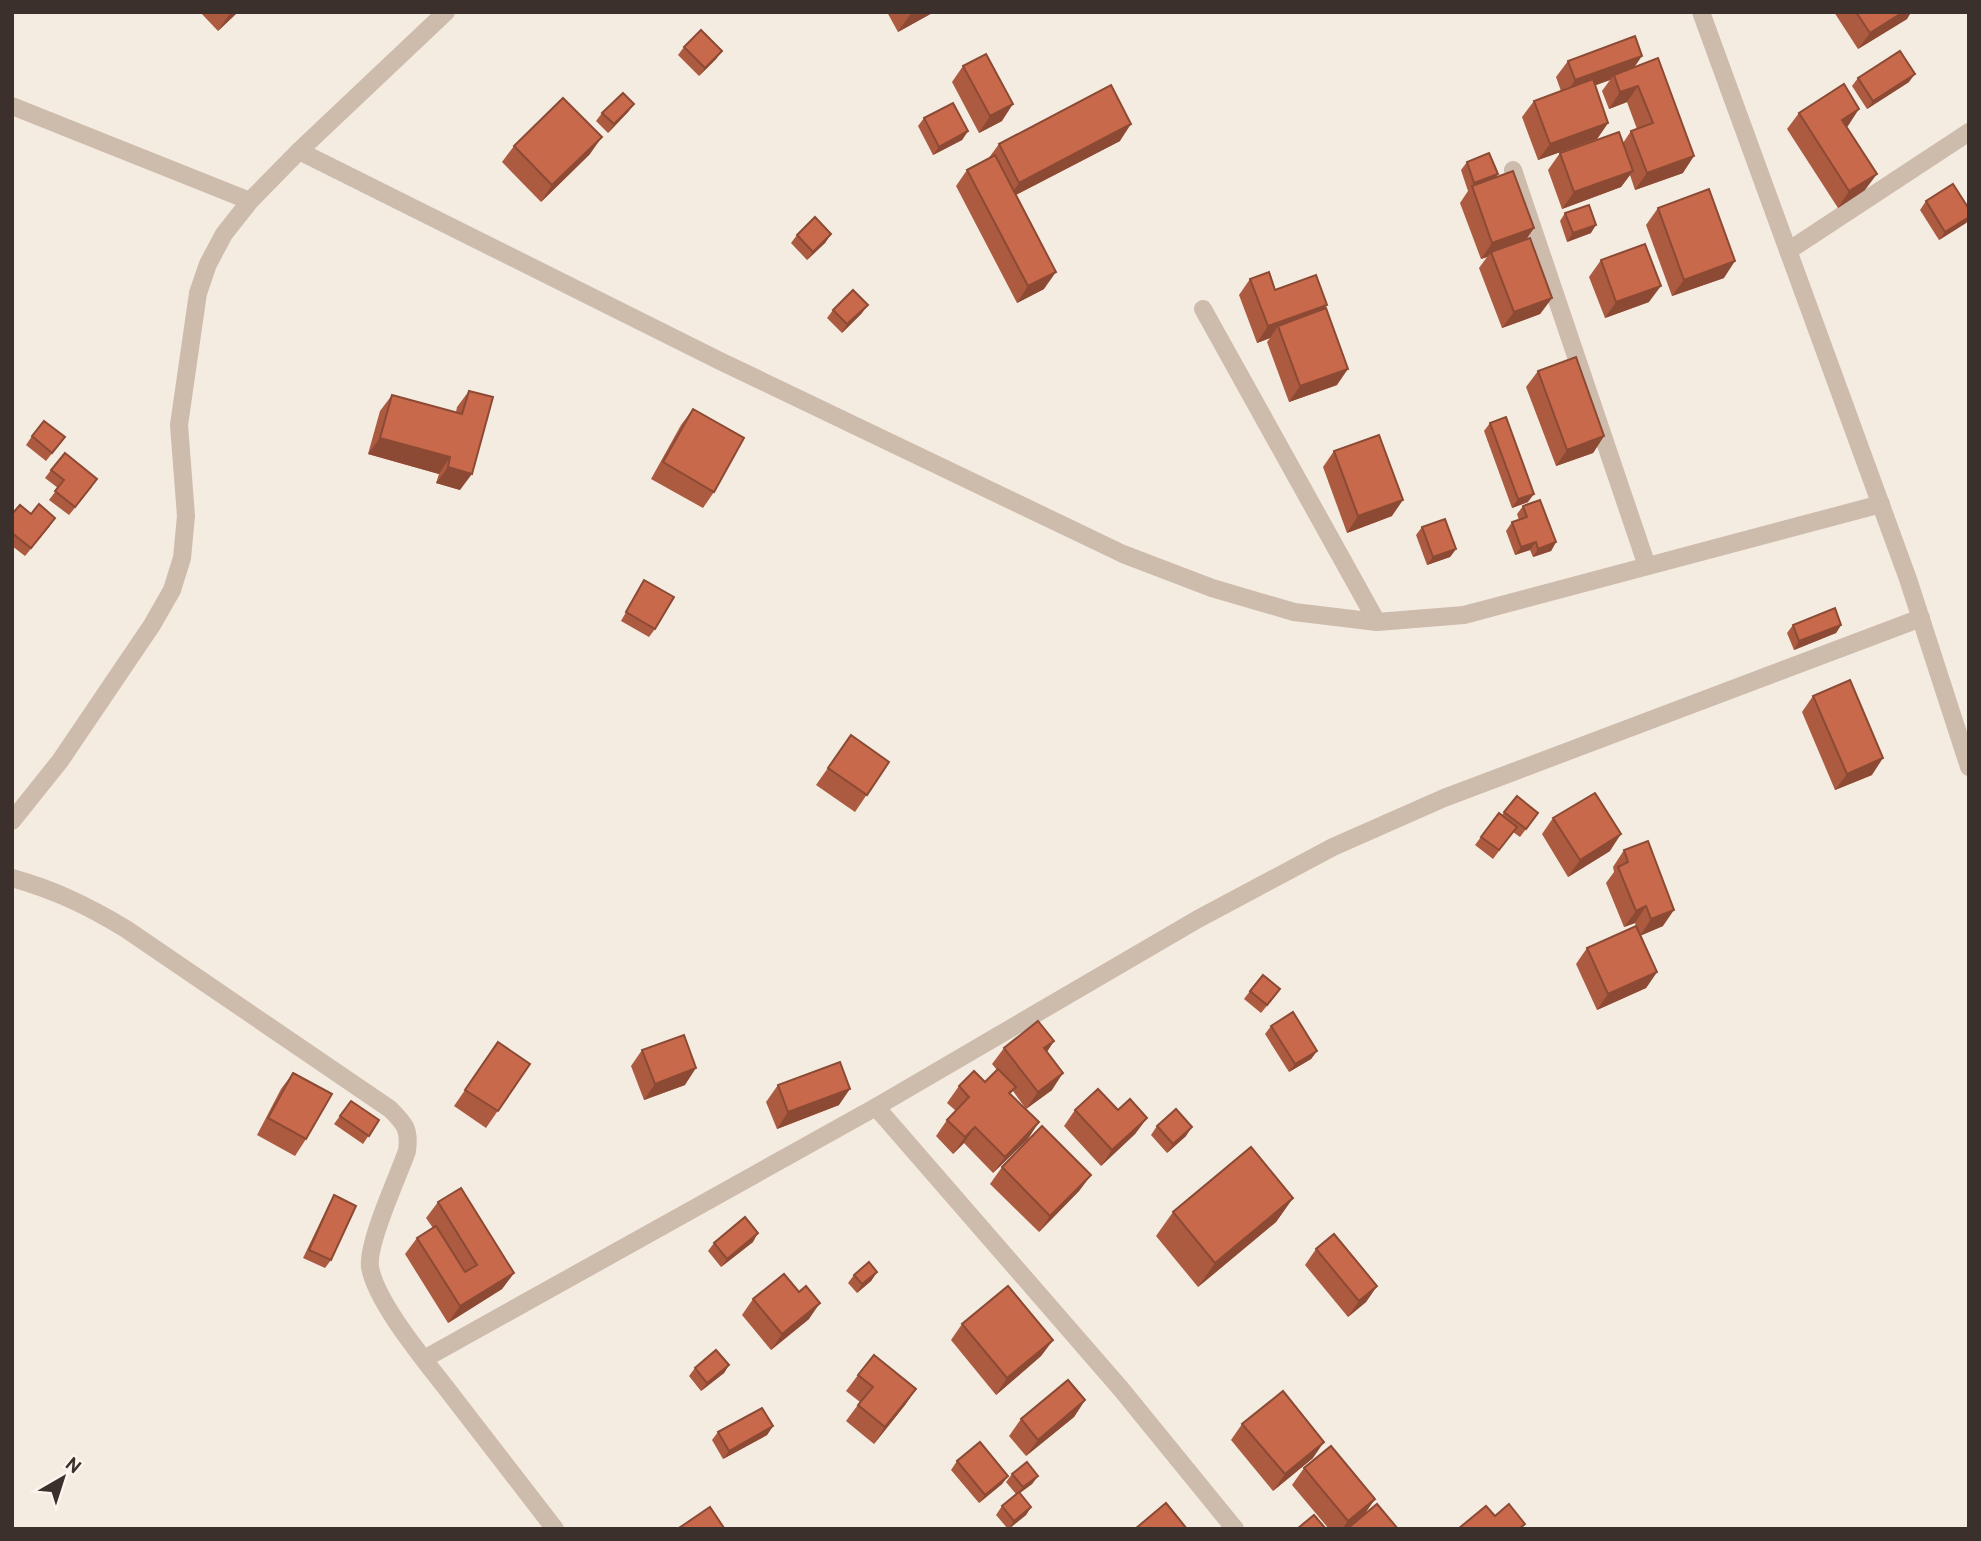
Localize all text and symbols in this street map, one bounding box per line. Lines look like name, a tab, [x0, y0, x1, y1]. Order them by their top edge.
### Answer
north arrow	[28, 1443, 98, 1513]
text: N	[60, 1453, 85, 1480]

